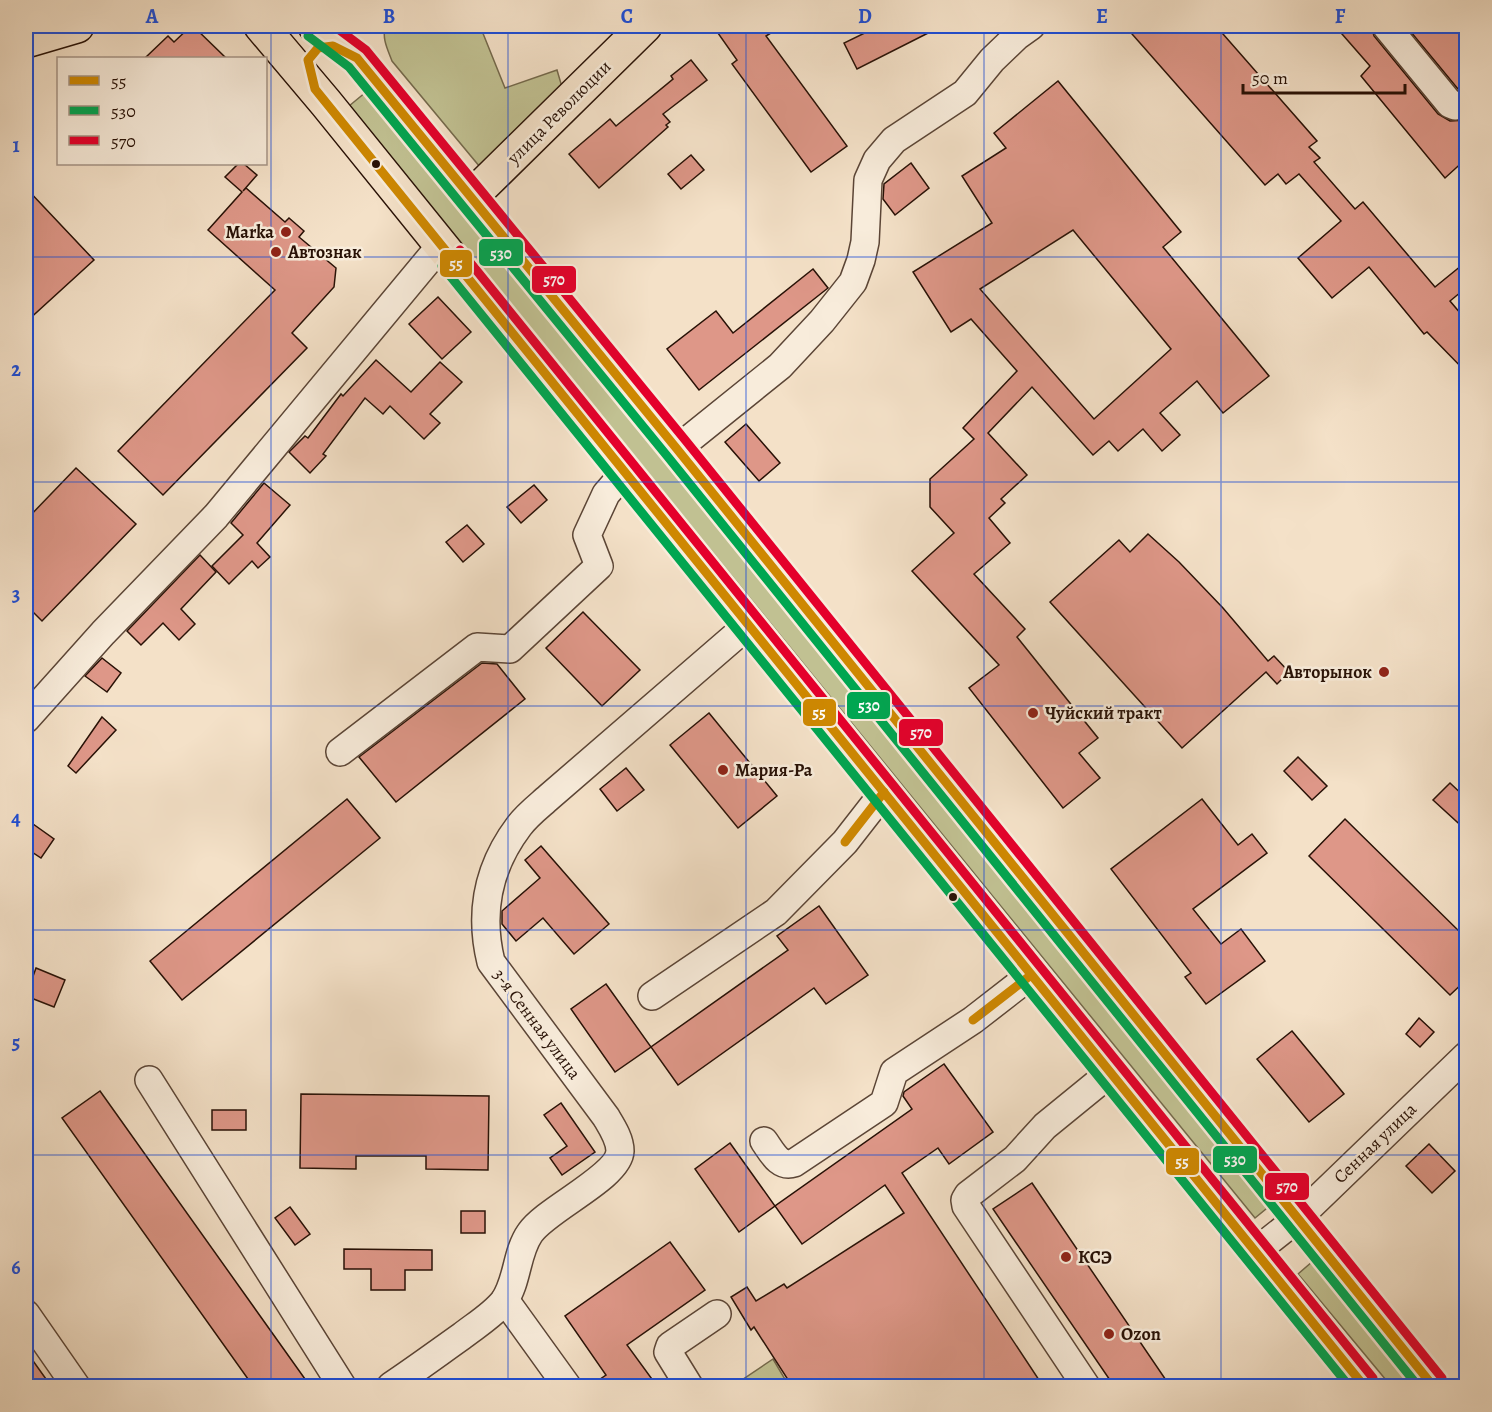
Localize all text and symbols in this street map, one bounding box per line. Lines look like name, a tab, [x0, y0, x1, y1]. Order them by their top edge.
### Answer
text: A	[145, 3, 159, 30]
text: B	[383, 3, 395, 30]
text: C	[621, 3, 633, 30]
text: D	[858, 3, 872, 30]
text: E	[1096, 3, 1108, 30]
text: F	[1335, 3, 1346, 30]
street label: улица Революции	[501, 55, 616, 170]
legend	[57, 57, 267, 165]
scale bar	[1243, 57, 1405, 95]
text: 50 m	[1252, 66, 1288, 90]
text: 55	[111, 69, 126, 93]
text: 530	[111, 99, 136, 123]
text: 570	[111, 129, 136, 153]
text: 1	[12, 132, 20, 159]
unlabelled marker	[370, 158, 382, 170]
place label: Marka	[225, 220, 274, 244]
marker: Marka	[279, 225, 293, 239]
line badge: 530	[478, 238, 524, 267]
place label: Автознак	[287, 240, 362, 264]
text: 530	[490, 243, 512, 265]
marker: Автознак	[269, 245, 283, 259]
line badge: 55	[439, 249, 473, 278]
text: 55	[449, 253, 463, 275]
line badge: 570	[531, 265, 577, 294]
text: 570	[543, 269, 565, 291]
text: 2	[11, 356, 21, 383]
text: 3	[12, 581, 20, 608]
place label: Авторынок	[1282, 660, 1372, 684]
marker: Авторынок	[1377, 665, 1391, 679]
line badge: 530	[846, 691, 891, 720]
text: 530	[858, 695, 880, 717]
line badge: 55	[802, 698, 837, 727]
place label: Чуйский тракт	[1045, 701, 1162, 725]
text: 55	[812, 702, 826, 724]
marker: Чуйский тракт	[1026, 706, 1040, 720]
line badge: 570	[898, 718, 944, 747]
text: 570	[910, 722, 932, 744]
place label: Мария-Ра	[735, 758, 813, 782]
marker: Мария-Ра	[716, 763, 730, 777]
text: 4	[11, 805, 21, 832]
unlabelled marker	[947, 891, 959, 903]
street label: 3-я Сенная улица	[487, 964, 587, 1085]
text: 5	[12, 1029, 20, 1056]
street label: Сенная улица	[1328, 1097, 1422, 1189]
line badge: 530	[1212, 1145, 1258, 1174]
line badge: 55	[1165, 1147, 1200, 1176]
text: 530	[1224, 1149, 1246, 1171]
text: 55	[1175, 1151, 1189, 1173]
line badge: 570	[1264, 1172, 1310, 1201]
text: 570	[1276, 1176, 1298, 1198]
place label: КСЭ	[1078, 1245, 1112, 1269]
marker: КСЭ	[1059, 1250, 1073, 1264]
text: 6	[11, 1254, 21, 1281]
place label: Ozon	[1121, 1322, 1161, 1346]
marker: Ozon	[1102, 1327, 1116, 1341]

